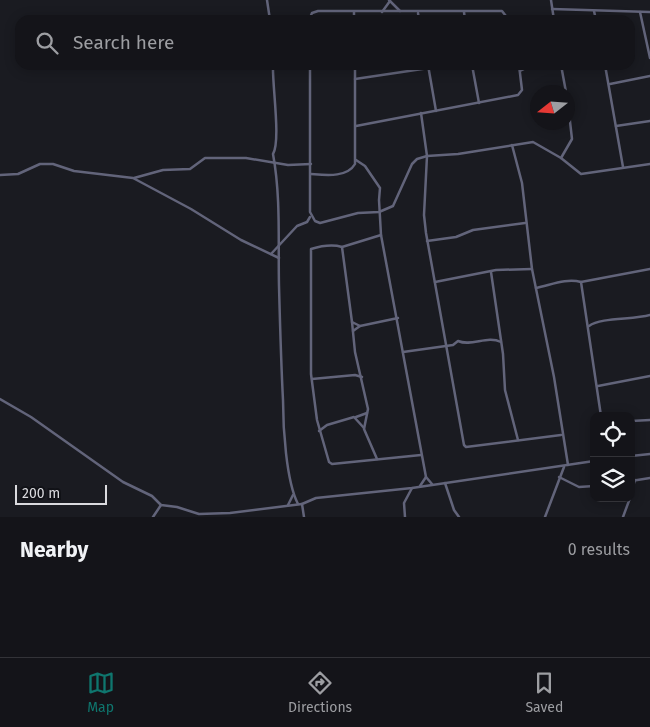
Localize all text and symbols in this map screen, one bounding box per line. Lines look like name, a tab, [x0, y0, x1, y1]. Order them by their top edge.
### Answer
search box	[15, 15, 635, 70]
icon: search	[33, 29, 61, 57]
text: Search here	[73, 31, 174, 54]
north arrow	[530, 85, 575, 130]
map controls	[590, 412, 635, 502]
button: locate	[590, 412, 635, 457]
button: layers	[590, 457, 635, 502]
scale bar	[15, 482, 108, 505]
text: 200 m	[22, 485, 60, 502]
text: Nearby	[20, 537, 88, 563]
text: 0 results	[568, 540, 630, 559]
tab: Map	[87, 669, 115, 716]
tab: Directions	[288, 669, 352, 716]
tab: Saved	[525, 669, 563, 716]

